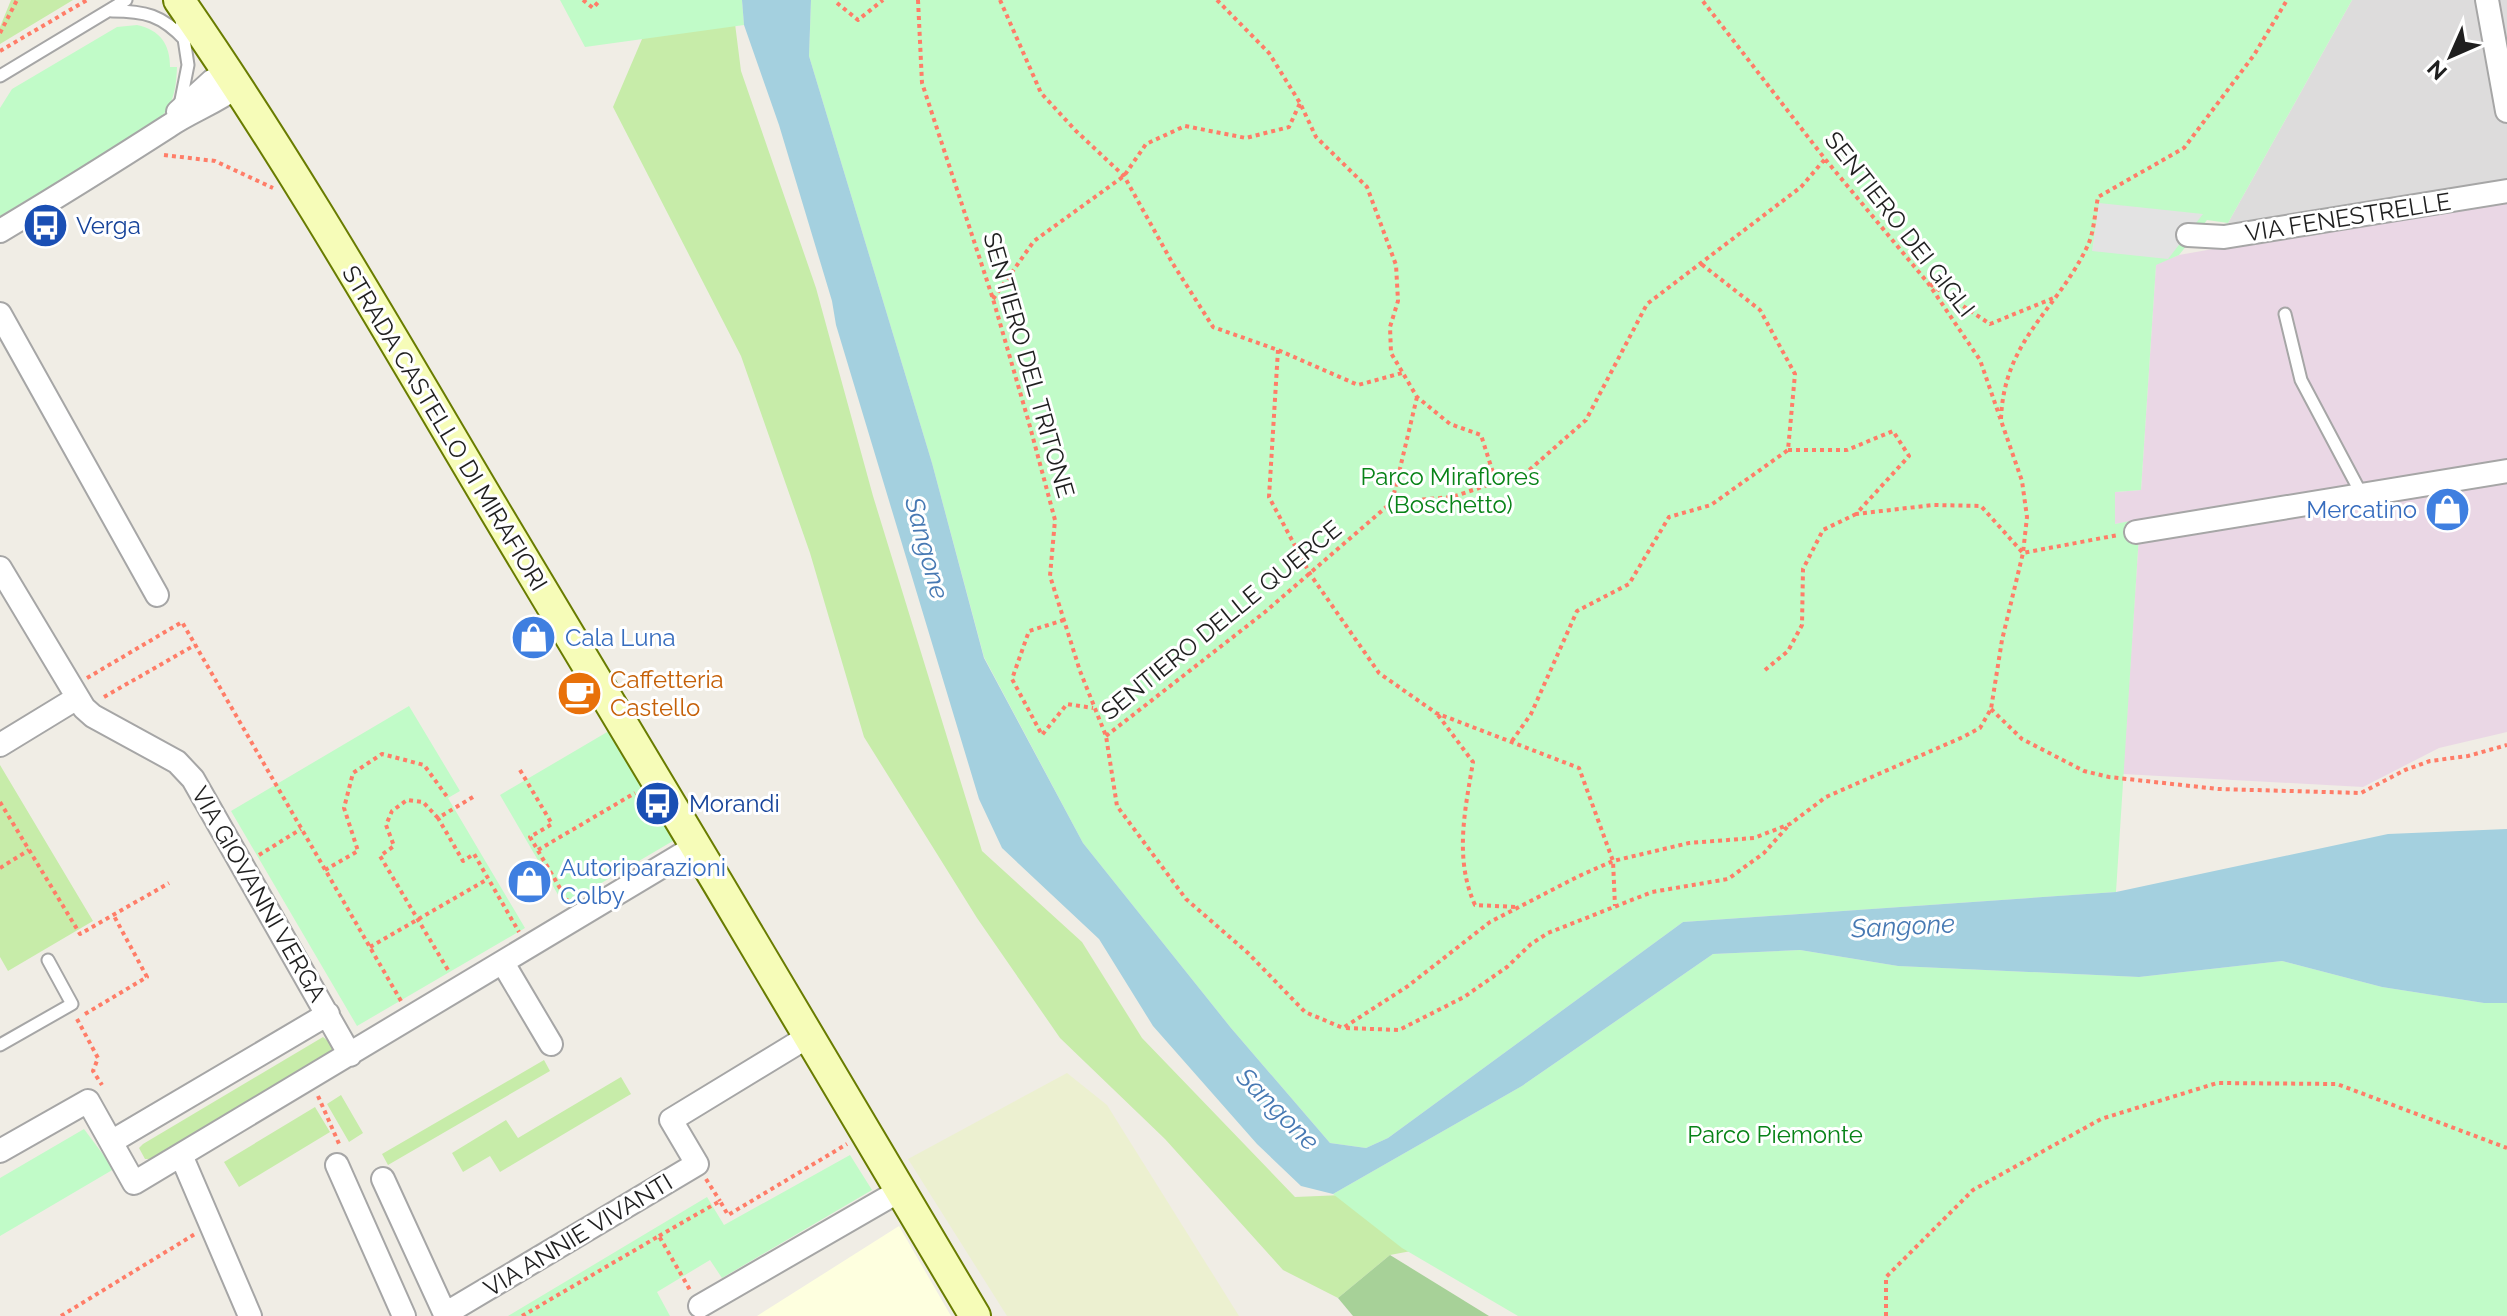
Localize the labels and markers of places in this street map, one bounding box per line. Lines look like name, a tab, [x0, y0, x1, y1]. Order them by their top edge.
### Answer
bus stop icon: Verga	[21, 201, 69, 249]
place label: Verga	[76, 211, 141, 240]
shop icon: Mercatino	[2424, 485, 2472, 533]
place label: Mercatino	[2306, 495, 2417, 524]
shop icon: Cala Luna	[510, 613, 558, 661]
place label: Cala Luna	[565, 623, 676, 652]
place label: Caffetteria Castello	[610, 665, 724, 722]
cafe icon: Caffetteria Castello	[555, 669, 603, 717]
bus stop icon: Morandi	[634, 779, 682, 827]
place label: Morandi	[689, 789, 780, 818]
place label: Autoriparazioni Colby	[560, 853, 726, 910]
shop icon: Autoriparazioni Colby	[505, 857, 553, 905]

